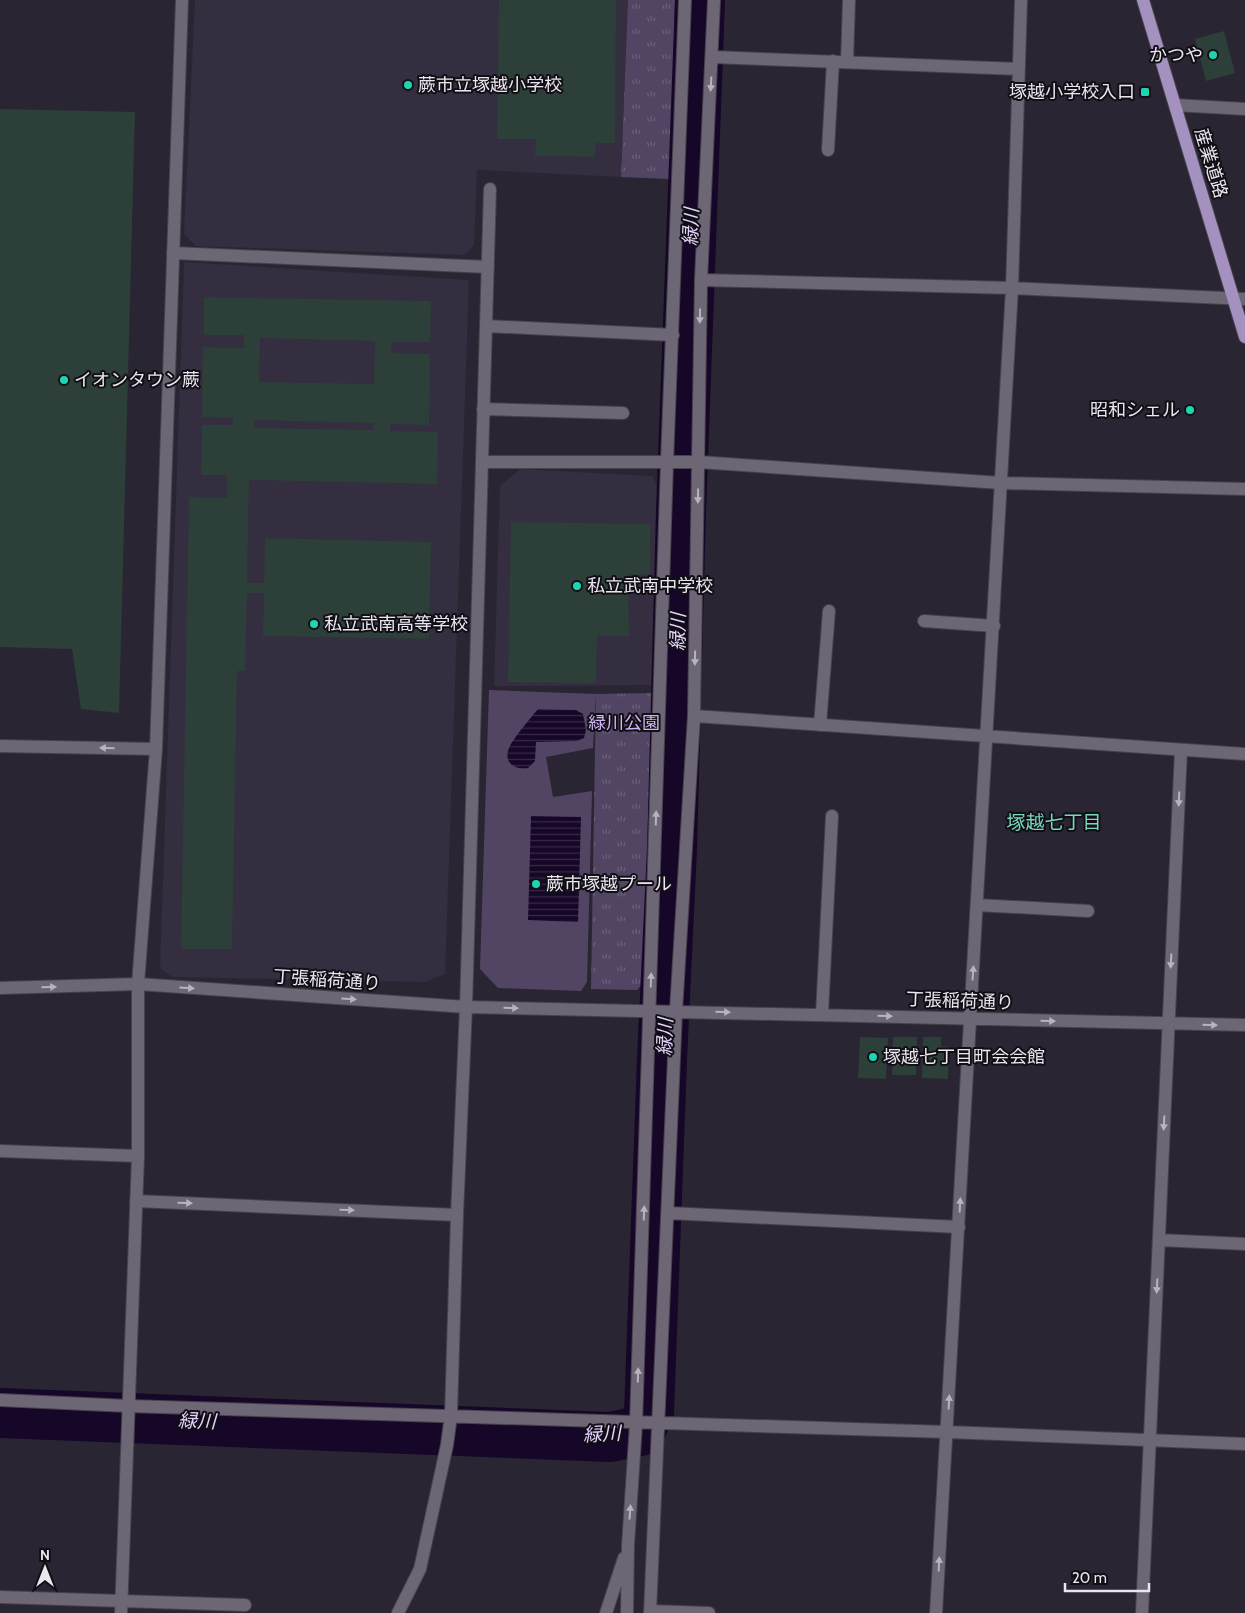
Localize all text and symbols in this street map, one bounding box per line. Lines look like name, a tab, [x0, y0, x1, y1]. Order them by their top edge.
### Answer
place label: かつや	[1149, 44, 1203, 66]
marker: かつや	[1207, 49, 1219, 61]
place label: 蕨市立塚越小学校	[418, 74, 562, 96]
one-way arrow	[706, 76, 714, 92]
marker: 蕨市立塚越小学校	[402, 79, 414, 91]
place label: 塚越小学校入口	[1009, 81, 1135, 103]
marker: 塚越小学校入口	[1139, 86, 1151, 98]
street label: 産業道路	[1190, 125, 1232, 201]
water label: 緑川	[679, 206, 703, 246]
one-way arrow	[696, 308, 704, 324]
place label: イオンタウン蕨	[74, 369, 200, 391]
marker: イオンタウン蕨	[58, 374, 70, 386]
place label: 昭和シェル	[1090, 399, 1180, 421]
marker: 昭和シェル	[1184, 404, 1196, 416]
one-way arrow	[694, 488, 702, 504]
place label: 私立武南中学校	[587, 575, 713, 597]
marker: 私立武南中学校	[571, 580, 583, 592]
water label: 緑川	[666, 611, 690, 651]
place label: 私立武南高等学校	[324, 613, 468, 635]
marker: 私立武南高等学校	[308, 618, 320, 630]
one-way arrow	[691, 651, 699, 667]
park label: 緑川公園	[588, 712, 660, 734]
one-way arrow	[99, 744, 115, 752]
one-way arrow	[1174, 791, 1182, 807]
one-way arrow	[653, 809, 661, 825]
district label: 塚越七丁目	[1006, 811, 1102, 834]
place label: 蕨市塚越プール	[546, 873, 672, 895]
marker: 蕨市塚越プール	[530, 878, 542, 890]
one-way arrow	[1167, 953, 1175, 969]
street label: 丁張稲荷通り	[272, 965, 382, 995]
one-way arrow	[969, 965, 977, 981]
one-way arrow	[648, 972, 656, 988]
one-way arrow	[41, 982, 57, 990]
one-way arrow	[179, 984, 195, 992]
street label: 丁張稲荷通り	[906, 988, 1014, 1014]
one-way arrow	[341, 995, 357, 1003]
one-way arrow	[504, 1004, 520, 1012]
one-way arrow	[715, 1008, 731, 1016]
one-way arrow	[878, 1012, 894, 1020]
water label: 緑川	[653, 1016, 677, 1056]
one-way arrow	[1040, 1017, 1056, 1025]
one-way arrow	[1203, 1021, 1219, 1029]
place label: 塚越七丁目町会会館	[883, 1046, 1045, 1068]
marker: 塚越七丁目町会会館	[867, 1051, 879, 1063]
one-way arrow	[1160, 1116, 1168, 1132]
one-way arrow	[957, 1197, 965, 1213]
one-way arrow	[177, 1200, 193, 1208]
one-way arrow	[640, 1204, 648, 1220]
one-way arrow	[339, 1207, 355, 1215]
one-way arrow	[1152, 1278, 1160, 1294]
one-way arrow	[634, 1367, 642, 1383]
one-way arrow	[945, 1394, 953, 1410]
water label: 緑川	[178, 1409, 218, 1433]
water label: 緑川	[582, 1421, 624, 1446]
one-way arrow	[627, 1504, 635, 1520]
north arrow	[20, 1543, 70, 1593]
text: N	[40, 1546, 50, 1564]
one-way arrow	[935, 1556, 943, 1572]
scale bar	[1065, 1560, 1149, 1592]
text: 20 m	[1072, 1569, 1107, 1587]

